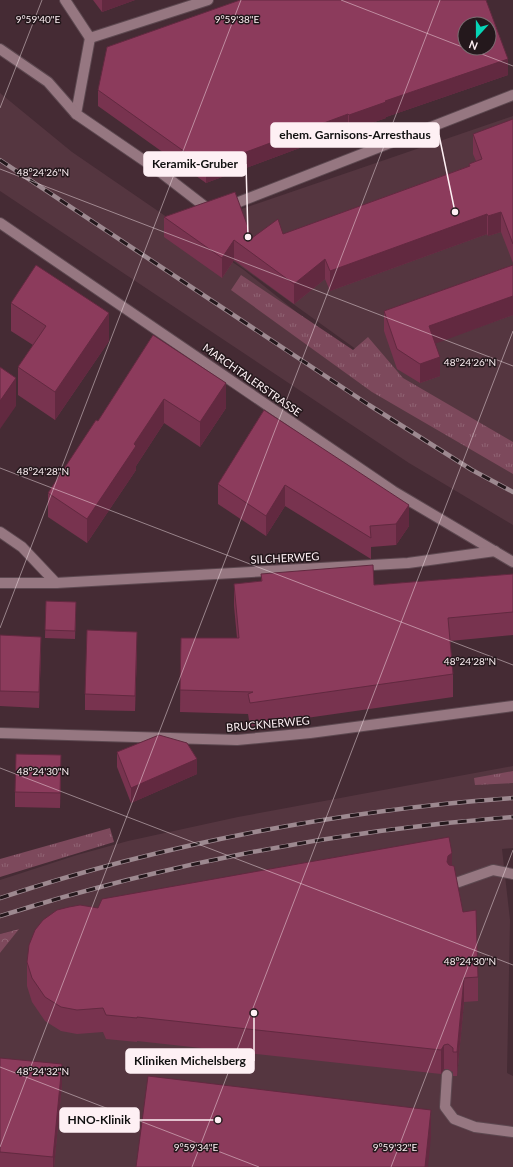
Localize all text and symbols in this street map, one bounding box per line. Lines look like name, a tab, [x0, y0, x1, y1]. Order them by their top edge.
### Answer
text: 9°59'40"E	[16, 13, 61, 25]
text: 9°59'38"E	[215, 13, 260, 25]
north arrow	[457, 16, 497, 56]
text: N	[467, 38, 480, 53]
callout: ehem. Garnisons-Arresthaus	[271, 123, 439, 147]
text: ehem. Garnisons-Arresthaus	[279, 127, 431, 142]
callout: Keramik-Gruber	[144, 152, 246, 176]
text: Keramik-Gruber	[152, 156, 239, 171]
text: 48°24'26"N	[17, 166, 69, 178]
street label: MARCHTALERSTRASSE	[200, 341, 304, 419]
text: 48°24'26"N	[444, 356, 496, 368]
text: 48°24'28"N	[17, 465, 69, 477]
street label: SILCHERWEG	[250, 549, 320, 566]
text: 48°24'28"N	[444, 655, 496, 667]
street label: BRUCKNERWEG	[226, 713, 310, 734]
text: 48°24'30"N	[17, 765, 69, 777]
text: 48°24'30"N	[444, 955, 496, 967]
callout: Kliniken Michelsberg	[126, 1049, 254, 1073]
text: Kliniken Michelsberg	[134, 1053, 247, 1068]
text: 48°24'32"N	[17, 1065, 69, 1077]
callout: HNO-Klinik	[60, 1108, 139, 1132]
text: HNO-Klinik	[67, 1112, 131, 1127]
text: 9°59'34"E	[174, 1141, 219, 1153]
text: 9°59'32"E	[373, 1141, 418, 1153]

